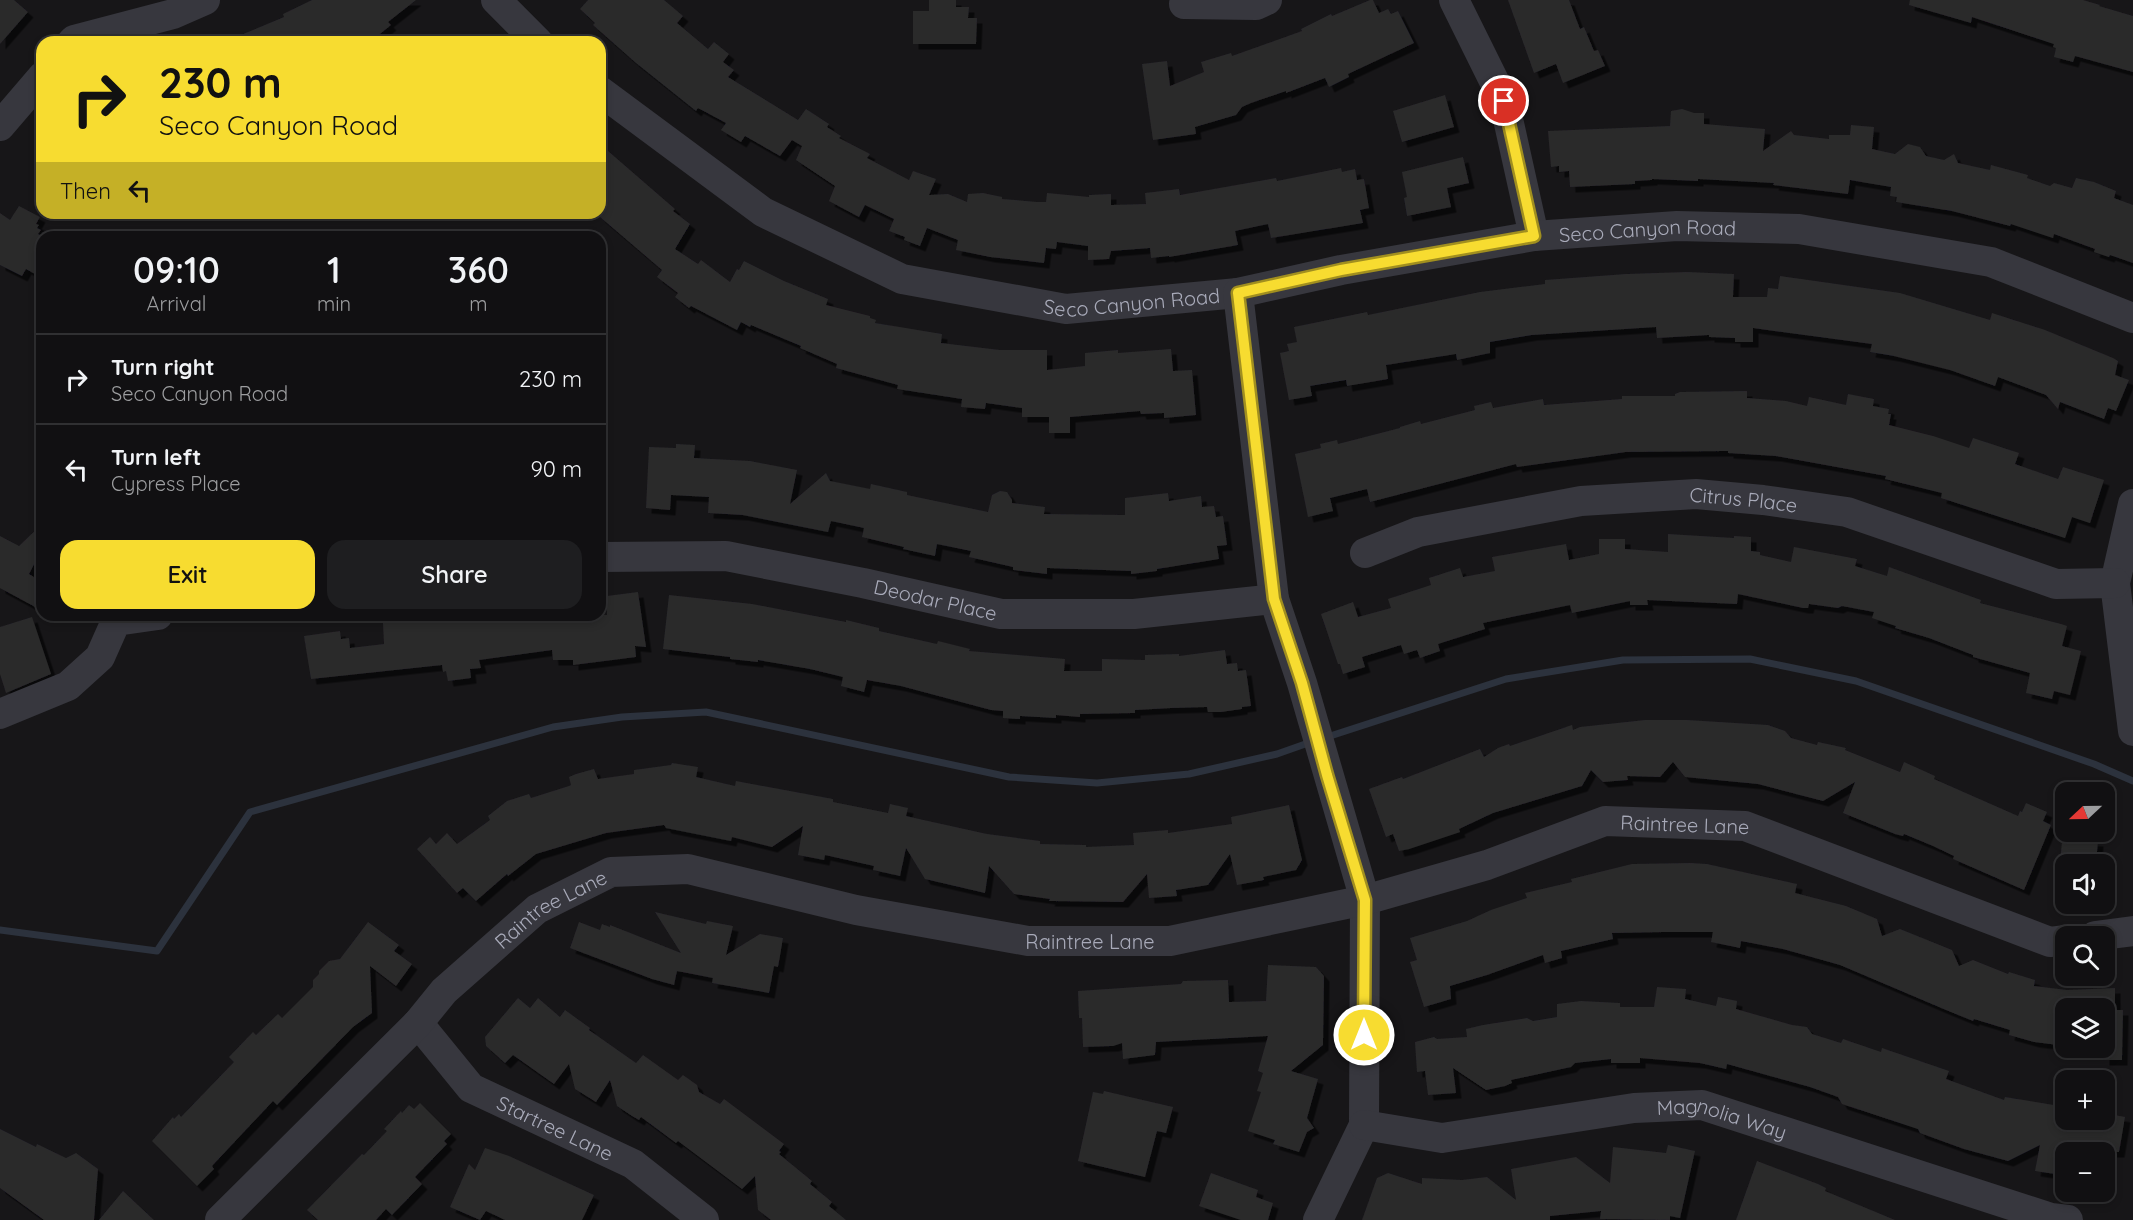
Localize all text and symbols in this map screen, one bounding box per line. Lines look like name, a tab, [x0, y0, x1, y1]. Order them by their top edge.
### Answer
text: 230 m	[159, 56, 282, 109]
icon: right	[60, 60, 138, 138]
pin	[1478, 75, 1529, 126]
icon: arrive	[1487, 84, 1520, 117]
text: Seco Canyon Road	[159, 108, 398, 142]
icon: left	[123, 174, 156, 207]
text: Then	[60, 177, 111, 205]
street label: Seco Canyon Road	[1558, 213, 1736, 247]
text: 09:10	[133, 247, 220, 292]
text: 1	[327, 247, 341, 292]
text: 360	[448, 247, 509, 292]
street label: Seco Canyon Road	[1041, 282, 1221, 321]
text: Arrival	[147, 291, 206, 316]
text: min	[317, 291, 351, 316]
text: m	[469, 291, 488, 316]
text: Turn right	[111, 353, 215, 381]
icon: right	[60, 363, 93, 396]
text: 230 m	[519, 365, 582, 393]
text: Seco Canyon Road	[111, 381, 288, 406]
text: Turn left	[111, 443, 201, 471]
icon: left	[60, 453, 93, 486]
text: 90 m	[531, 455, 582, 483]
text: Cypress Place	[111, 471, 241, 496]
street label: Citrus Place	[1689, 481, 1799, 517]
button: Exit	[60, 540, 315, 609]
button: Share	[327, 540, 582, 609]
street label: Deodar Place	[871, 573, 1000, 625]
north arrow	[2055, 782, 2115, 842]
map controls	[2055, 782, 2115, 1202]
street label: Raintree Lane	[1620, 809, 1750, 839]
button: sound	[2055, 854, 2115, 914]
street label: Raintree Lane	[489, 864, 611, 954]
button: search	[2055, 926, 2115, 986]
street label: Raintree Lane	[1025, 929, 1155, 954]
button: layers	[2055, 998, 2115, 1058]
position arrow	[1332, 1003, 1396, 1067]
button: +	[2055, 1070, 2115, 1130]
street label: Startree Lane	[493, 1090, 617, 1166]
street label: Magnolia Way	[1656, 1092, 1790, 1144]
button: −	[2055, 1142, 2115, 1202]

